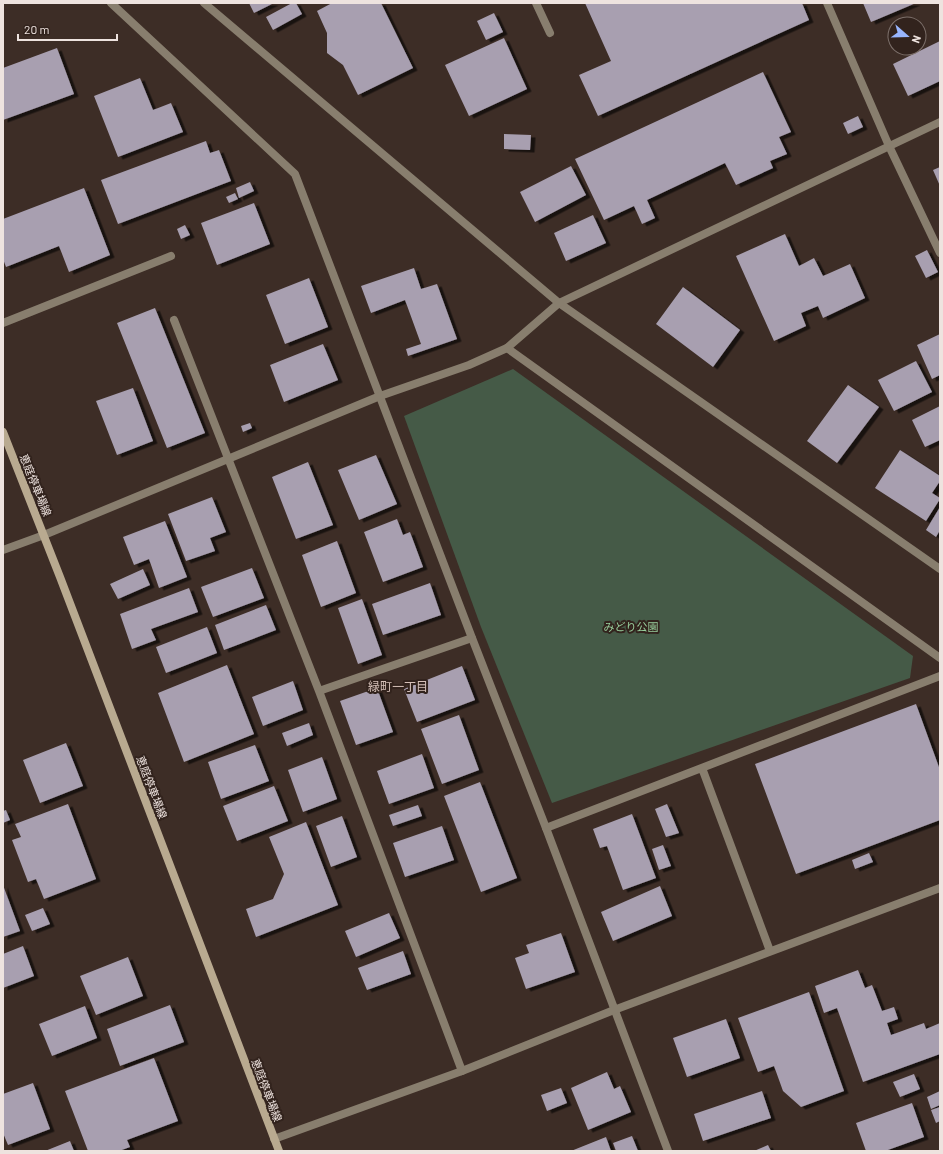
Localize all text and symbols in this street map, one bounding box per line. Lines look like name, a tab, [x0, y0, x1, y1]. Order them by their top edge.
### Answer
scale bar	[18, 16, 117, 42]
north arrow	[887, 16, 927, 56]
text: 20 m	[24, 22, 50, 36]
text: N	[910, 34, 924, 45]
street label: 恵庭停車場線	[18, 452, 54, 518]
park label: みどり公園	[604, 620, 659, 633]
district label: 緑町一丁目	[368, 679, 428, 693]
street label: 恵庭停車場線	[134, 754, 170, 820]
street label: 恵庭停車場線	[249, 1057, 285, 1123]

